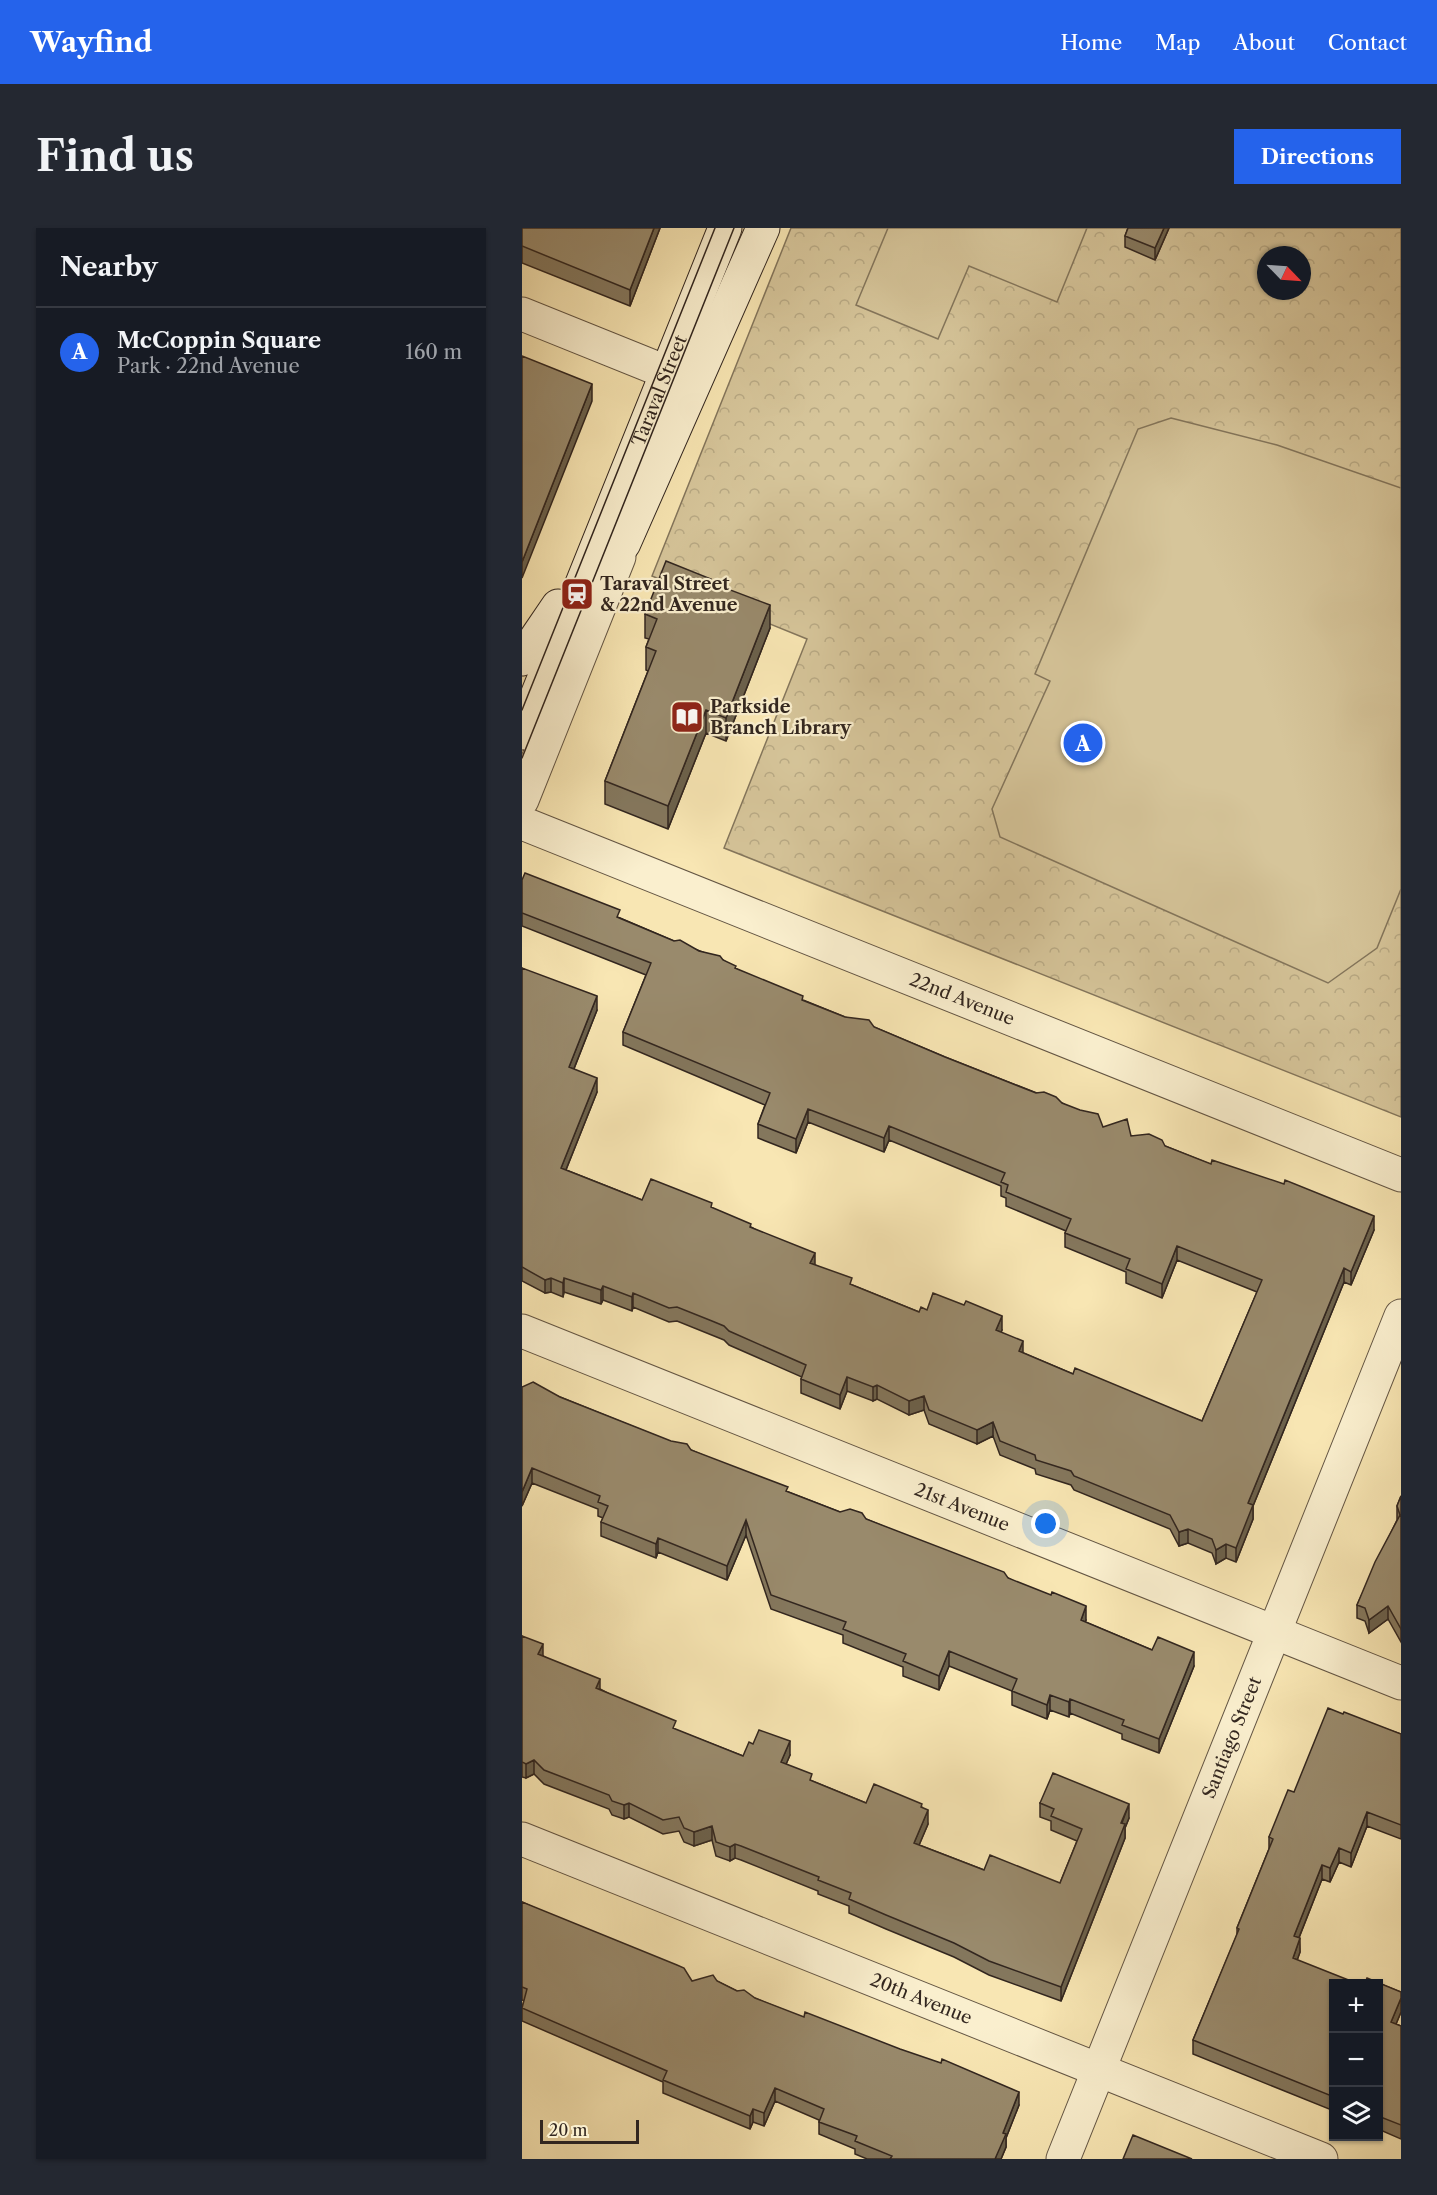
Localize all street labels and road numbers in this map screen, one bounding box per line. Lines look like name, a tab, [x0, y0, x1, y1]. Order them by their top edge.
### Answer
street label: Taraval Street	[627, 331, 692, 449]
street label: 22nd Avenue	[906, 968, 1018, 1030]
street label: 21st Avenue	[911, 1478, 1013, 1536]
street label: Santiago Street	[1198, 1673, 1266, 1802]
street label: 20th Avenue	[867, 1969, 975, 2029]

